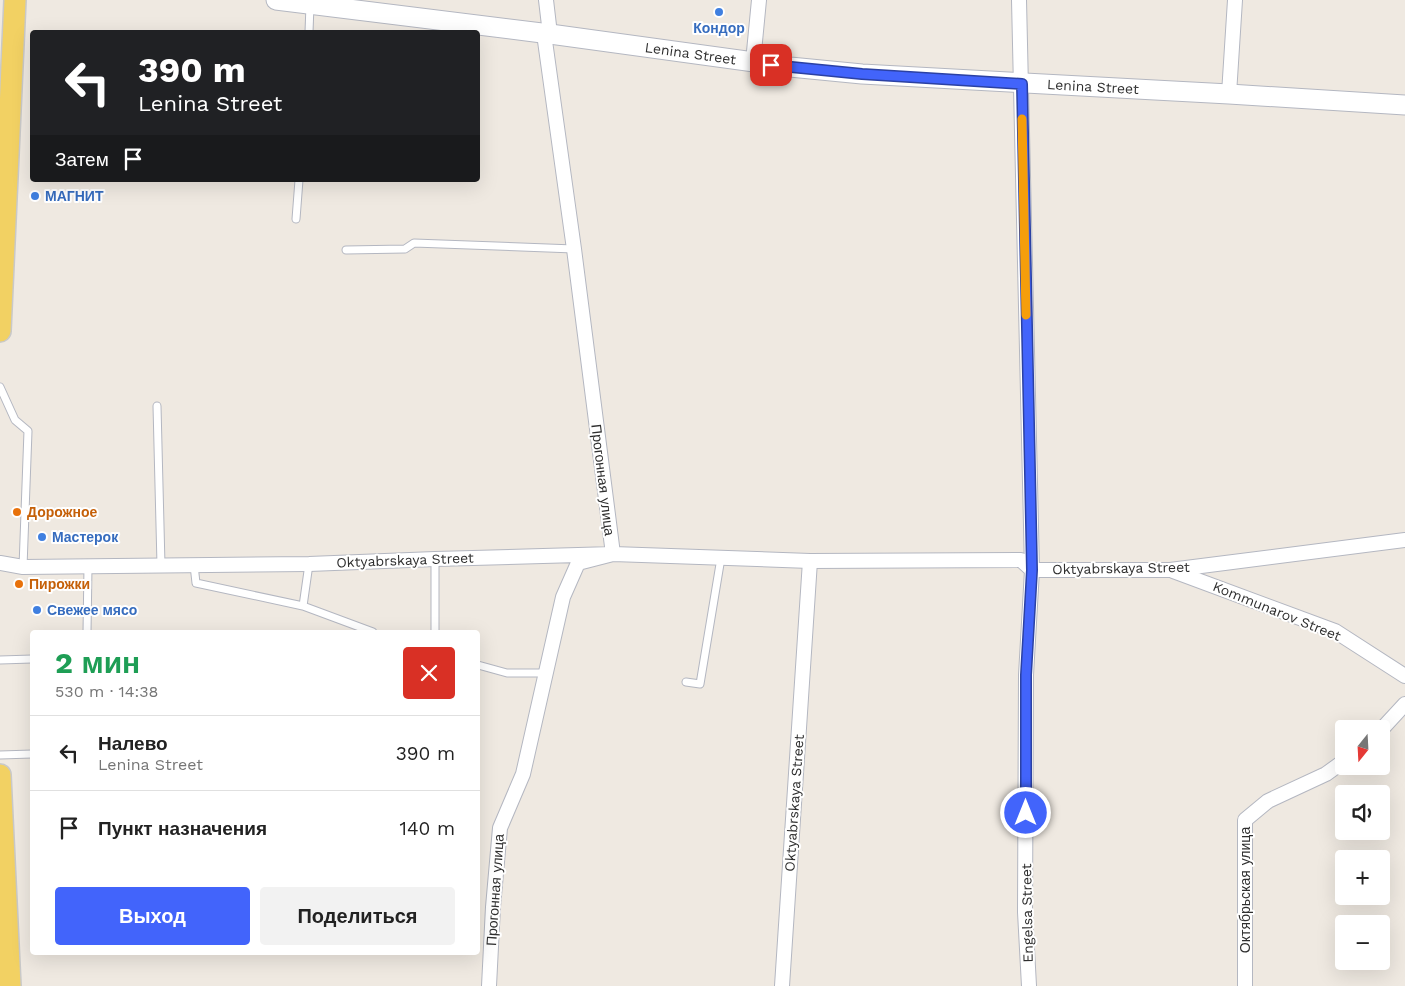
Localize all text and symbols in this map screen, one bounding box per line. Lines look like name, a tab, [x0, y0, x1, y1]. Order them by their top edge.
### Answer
marker: Кондор	[713, 6, 725, 18]
place label: Кондор	[693, 20, 745, 36]
street label: Lenina Street	[644, 39, 737, 68]
pin	[750, 44, 792, 86]
text: 390 m	[138, 49, 246, 91]
icon: left	[55, 50, 120, 115]
icon: arrive	[757, 51, 785, 79]
street label: Lenina Street	[1047, 76, 1139, 97]
text: Lenina Street	[138, 91, 282, 116]
icon: arrive	[119, 145, 147, 173]
text: Затем	[55, 148, 109, 171]
place label: МАГНИТ	[45, 188, 104, 204]
marker: МАГНИТ	[29, 190, 41, 202]
street label: Прогонная улица	[588, 423, 618, 537]
place label: Дорожное	[27, 504, 98, 520]
marker: Дорожное	[11, 506, 23, 518]
place label: Мастерок	[52, 529, 119, 545]
marker: Мастерок	[36, 531, 48, 543]
street label: Oktyabrskaya Street	[336, 550, 474, 570]
street label: Oktyabrskaya Street	[1052, 559, 1190, 577]
place label: Пирожки	[29, 576, 90, 592]
marker: Пирожки	[13, 578, 25, 590]
street label: Kommunarov Street	[1211, 578, 1343, 644]
place label: Свежее мясо	[47, 602, 137, 618]
marker: Свежее мясо	[31, 604, 43, 616]
text: 2 мин	[55, 645, 140, 680]
button: close	[403, 647, 455, 699]
text: 530 m · 14:38	[55, 682, 158, 701]
north arrow	[1335, 720, 1390, 775]
map controls	[1335, 720, 1390, 970]
text: Налево	[98, 732, 168, 755]
street label: Oktyabrskaya Street	[781, 734, 807, 872]
icon: left	[55, 739, 83, 767]
text: 390 m	[396, 742, 455, 765]
text: Lenina Street	[98, 755, 203, 774]
button: sound	[1335, 785, 1390, 840]
position arrow	[999, 786, 1051, 838]
icon: arrive	[55, 814, 83, 842]
text: Пункт назначения	[98, 817, 267, 840]
text: 140 m	[400, 817, 455, 840]
street label: Октябрьская улица	[1237, 827, 1253, 953]
street label: Прогонная улица	[483, 833, 507, 947]
button: +	[1335, 850, 1390, 905]
street label: Engelsa Street	[1018, 863, 1036, 963]
button: Выход	[55, 887, 250, 945]
button: Поделиться	[260, 887, 455, 945]
button: −	[1335, 915, 1390, 970]

